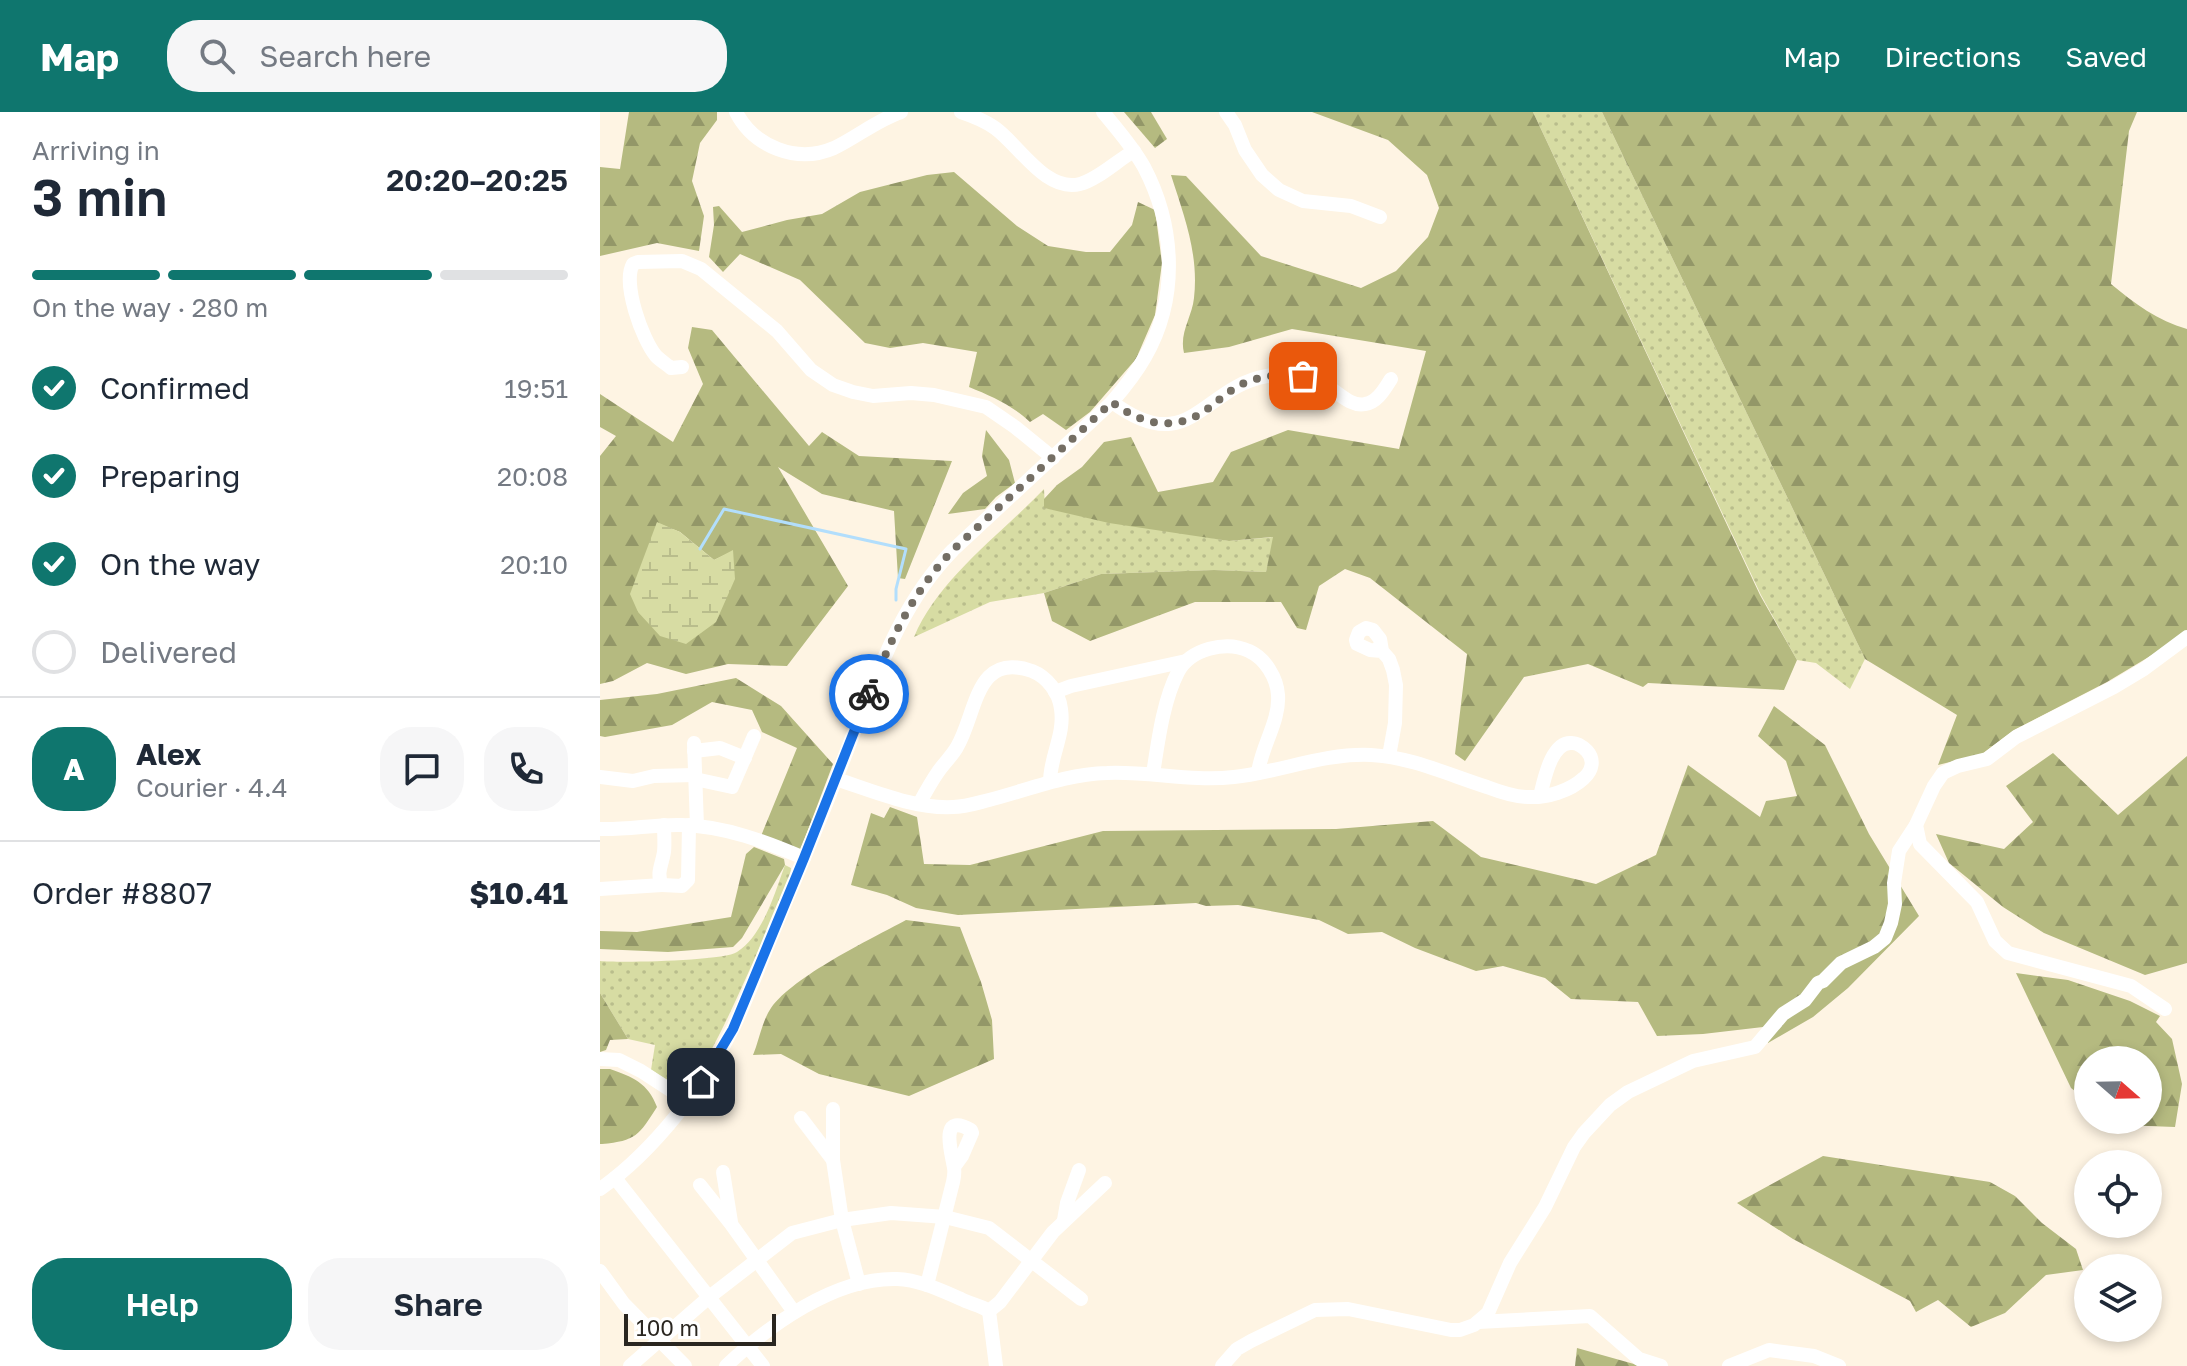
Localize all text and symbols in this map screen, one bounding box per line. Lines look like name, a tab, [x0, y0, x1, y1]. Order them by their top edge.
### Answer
search box	[167, 20, 727, 92]
text: Map	[40, 34, 119, 79]
icon: search	[195, 34, 239, 78]
text: Search here	[259, 38, 431, 74]
text: Map	[1783, 40, 1840, 73]
text: Directions	[1884, 40, 2021, 73]
text: Saved	[2065, 40, 2147, 73]
text: Arriving in	[32, 135, 160, 166]
text: 20:20–20:25	[386, 162, 568, 198]
text: 3 min	[32, 165, 167, 227]
text: On the way · 280 m	[32, 292, 268, 323]
pin	[1269, 342, 1337, 410]
icon: bag	[1281, 354, 1325, 398]
icon: check	[32, 366, 76, 410]
text: Confirmed	[100, 370, 250, 406]
text: 19:51	[504, 373, 568, 404]
icon: check	[32, 454, 76, 498]
text: Preparing	[100, 458, 241, 494]
text: 20:08	[497, 461, 568, 492]
icon: check	[32, 542, 76, 586]
text: On the way	[100, 546, 260, 582]
text: 20:10	[500, 549, 568, 580]
text: Delivered	[100, 634, 237, 670]
courier	[829, 654, 909, 734]
icon: bike	[847, 672, 891, 716]
button: chat	[380, 727, 464, 811]
button: phone	[484, 727, 568, 811]
text: Alex	[136, 736, 201, 772]
text: A	[63, 751, 85, 787]
text: Courier · 4.4	[136, 772, 288, 803]
text: Order #8807	[32, 875, 212, 911]
text: $10.41	[469, 875, 568, 911]
north arrow	[2074, 1046, 2162, 1134]
map controls	[2074, 1046, 2162, 1342]
pin	[667, 1048, 735, 1116]
icon: home	[679, 1060, 723, 1104]
button: locate	[2074, 1150, 2162, 1238]
button: layers	[2074, 1254, 2162, 1342]
button: Help	[32, 1258, 292, 1350]
button: Share	[308, 1258, 568, 1350]
scale bar	[624, 1310, 776, 1346]
text: 100 m	[636, 1314, 699, 1341]

